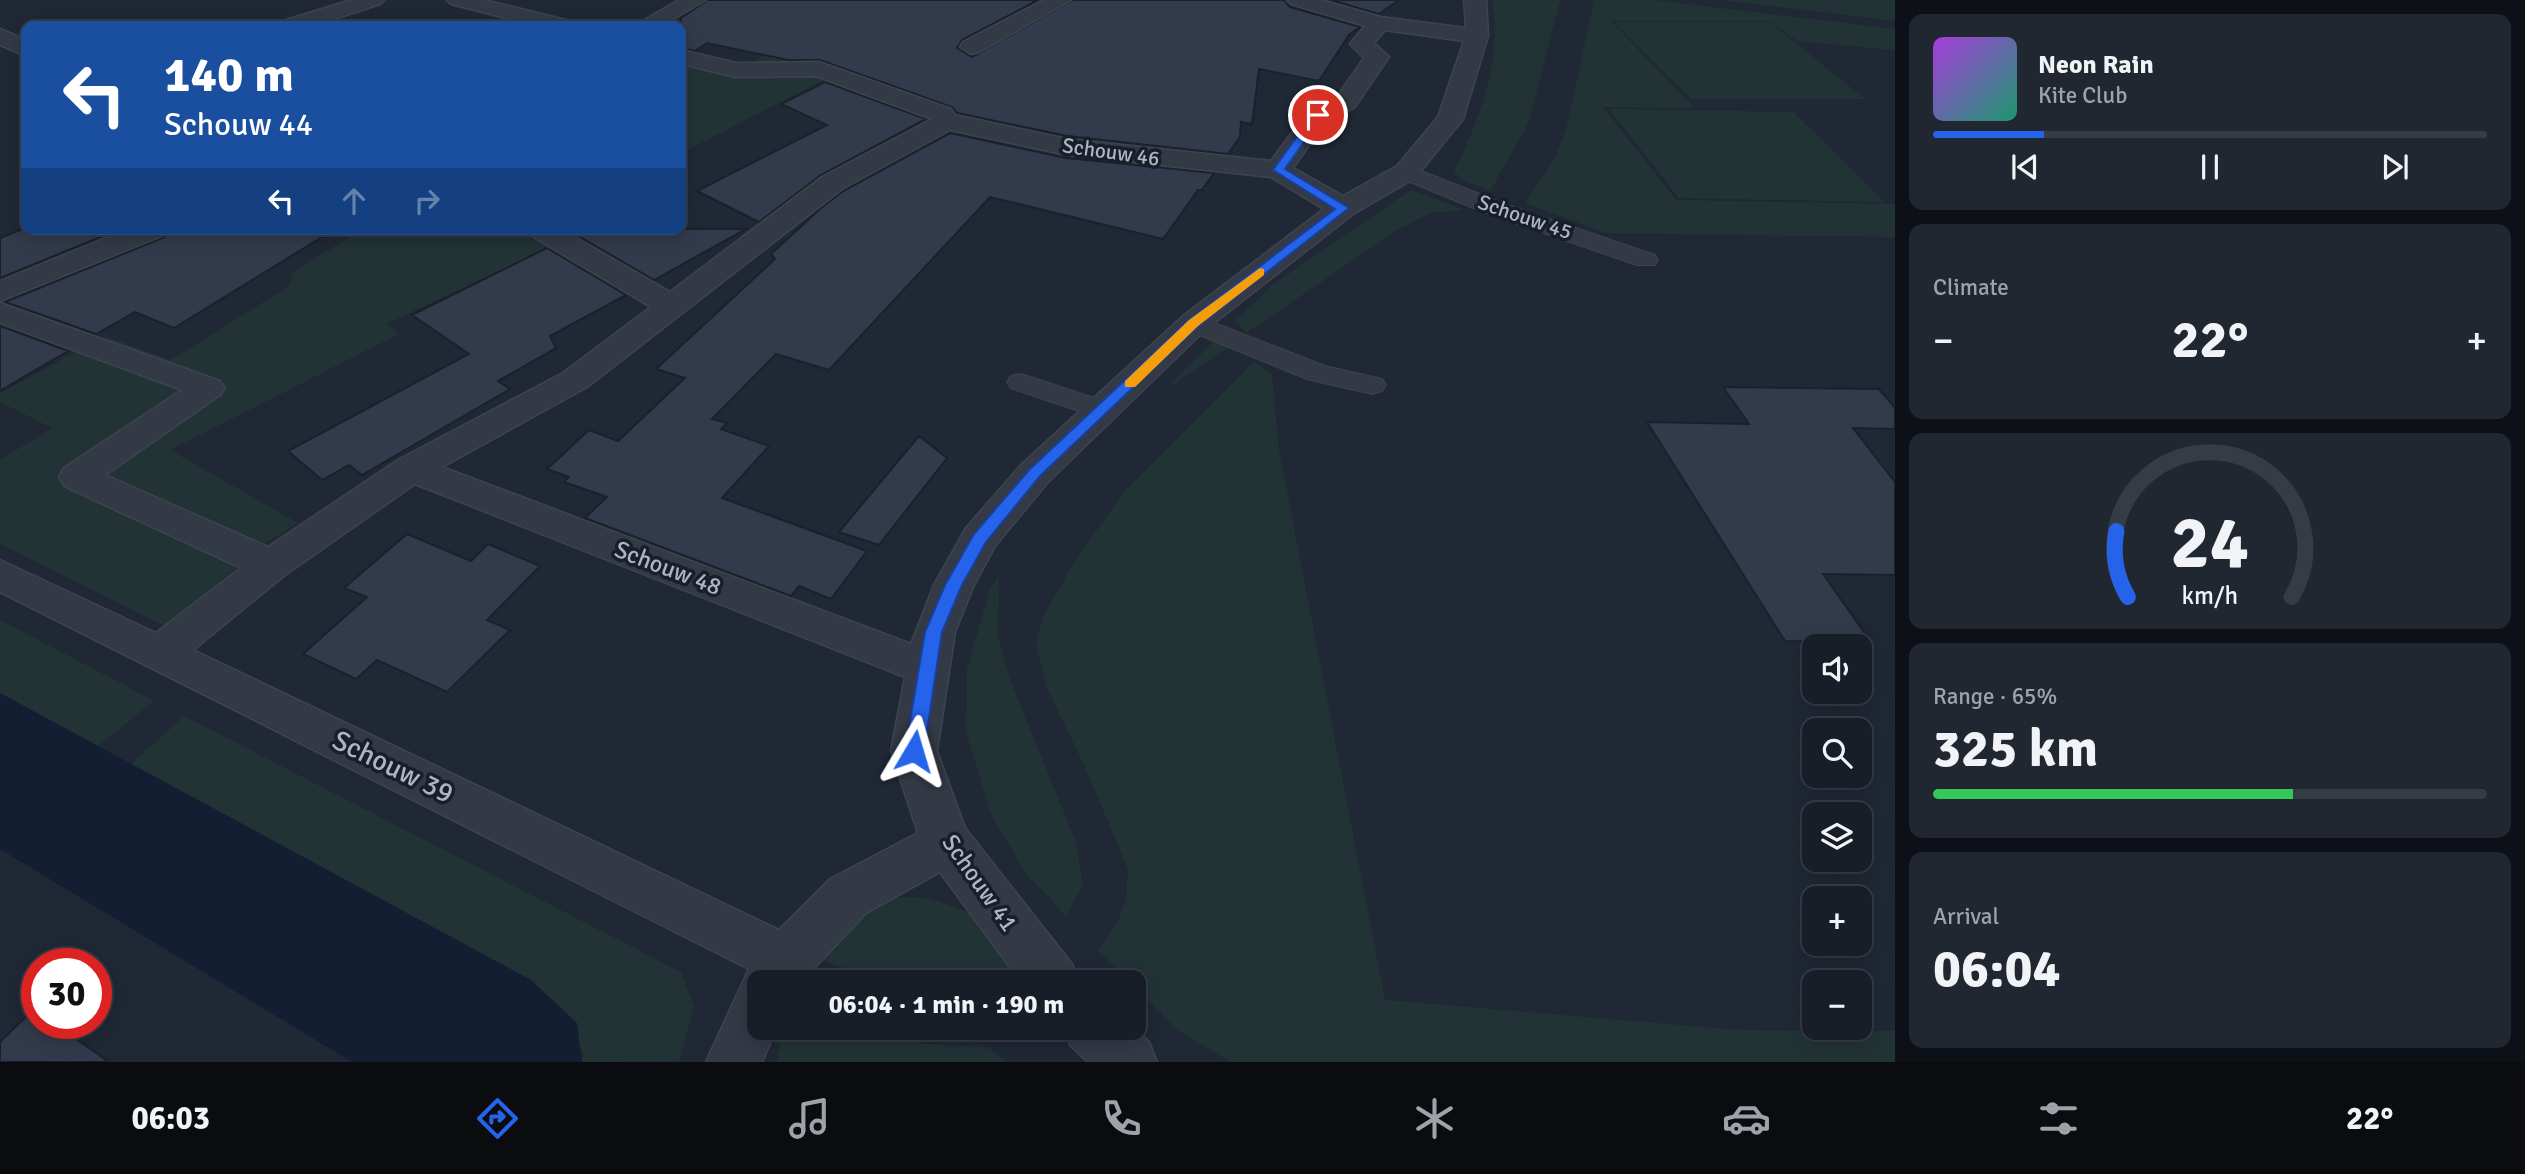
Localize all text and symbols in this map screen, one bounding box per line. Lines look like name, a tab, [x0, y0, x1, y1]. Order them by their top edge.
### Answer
text: 140 m	[164, 45, 294, 105]
icon: left	[49, 49, 140, 140]
text: Neon Rain	[2038, 49, 2154, 81]
text: Kite Club	[2038, 81, 2127, 110]
pin	[1288, 85, 1348, 145]
icon: arrive	[1299, 96, 1337, 134]
text: Schouw 44	[164, 105, 313, 144]
street label: Schouw 46	[1061, 132, 1161, 172]
icon: previous	[2006, 148, 2044, 186]
icon: pause	[2191, 148, 2229, 186]
icon: next	[2376, 148, 2414, 186]
icon: left	[262, 182, 300, 220]
icon: ahead	[335, 182, 373, 220]
icon: right	[408, 182, 446, 220]
street label: Schouw 45	[1474, 189, 1576, 245]
text: Climate	[1933, 273, 2009, 302]
text: 22°	[2172, 308, 2248, 372]
text: −	[1933, 317, 1954, 364]
text: +	[2466, 317, 2487, 364]
text: 24	[2171, 499, 2249, 588]
street label: Schouw 48	[610, 534, 726, 602]
text: km/h	[2182, 580, 2238, 611]
map controls	[1802, 634, 1872, 1040]
button: sound	[1802, 634, 1872, 704]
text: Range · 65%	[1933, 682, 2057, 711]
position arrow	[877, 714, 951, 788]
text: 325 km	[1933, 717, 2098, 781]
button: search	[1802, 718, 1872, 788]
street label: Schouw 39	[327, 723, 459, 811]
button: layers	[1802, 802, 1872, 872]
street label: Schouw 41	[936, 829, 1024, 937]
button: +	[1802, 886, 1872, 956]
text: Arrival	[1933, 902, 1999, 931]
text: 06:04	[1933, 937, 2061, 1001]
speed limit sign: 30	[21, 948, 112, 1039]
button: −	[1802, 970, 1872, 1040]
text: 06:04 · 1 min · 190 m	[829, 989, 1064, 1021]
icon: directions	[473, 1094, 522, 1143]
icon: music	[785, 1094, 834, 1143]
icon: phone	[1097, 1094, 1146, 1143]
icon: climate	[1410, 1094, 1459, 1143]
icon: car	[1722, 1094, 1771, 1143]
icon: filters	[2034, 1094, 2083, 1143]
text: 06:03	[132, 1099, 210, 1138]
text: 22°	[2346, 1099, 2393, 1138]

